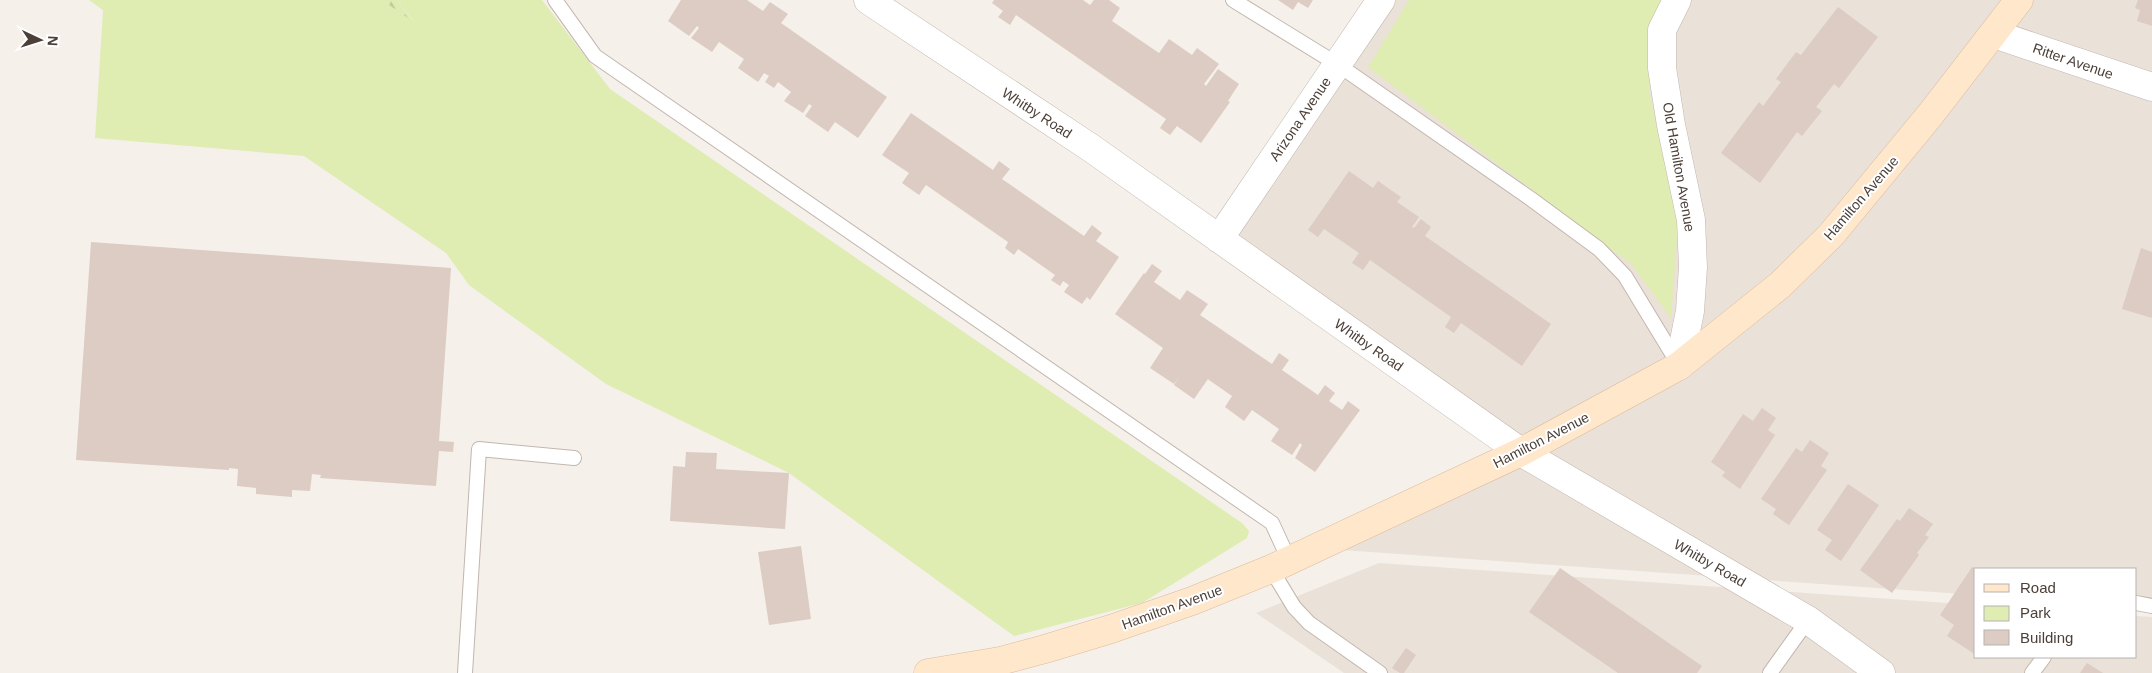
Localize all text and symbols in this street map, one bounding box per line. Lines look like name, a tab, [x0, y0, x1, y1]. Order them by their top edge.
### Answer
north arrow	[15, 15, 65, 65]
text: N	[45, 35, 61, 47]
street label: Ritter Avenue	[2031, 40, 2115, 82]
street label: Arizona Avenue	[1266, 74, 1334, 164]
street label: Whitby Road	[999, 84, 1075, 142]
street label: Old Hamilton Avenue	[1660, 101, 1698, 233]
street label: Hamilton Avenue	[1820, 153, 1902, 243]
street label: Whitby Road	[1332, 315, 1406, 375]
street label: Hamilton Avenue	[1490, 409, 1592, 471]
street label: Whitby Road	[1671, 536, 1749, 590]
legend	[1974, 568, 2137, 658]
text: Road	[2020, 579, 2056, 596]
street label: Hamilton Avenue	[1120, 581, 1225, 633]
text: Park	[2020, 604, 2051, 621]
text: Building	[2020, 629, 2073, 646]

